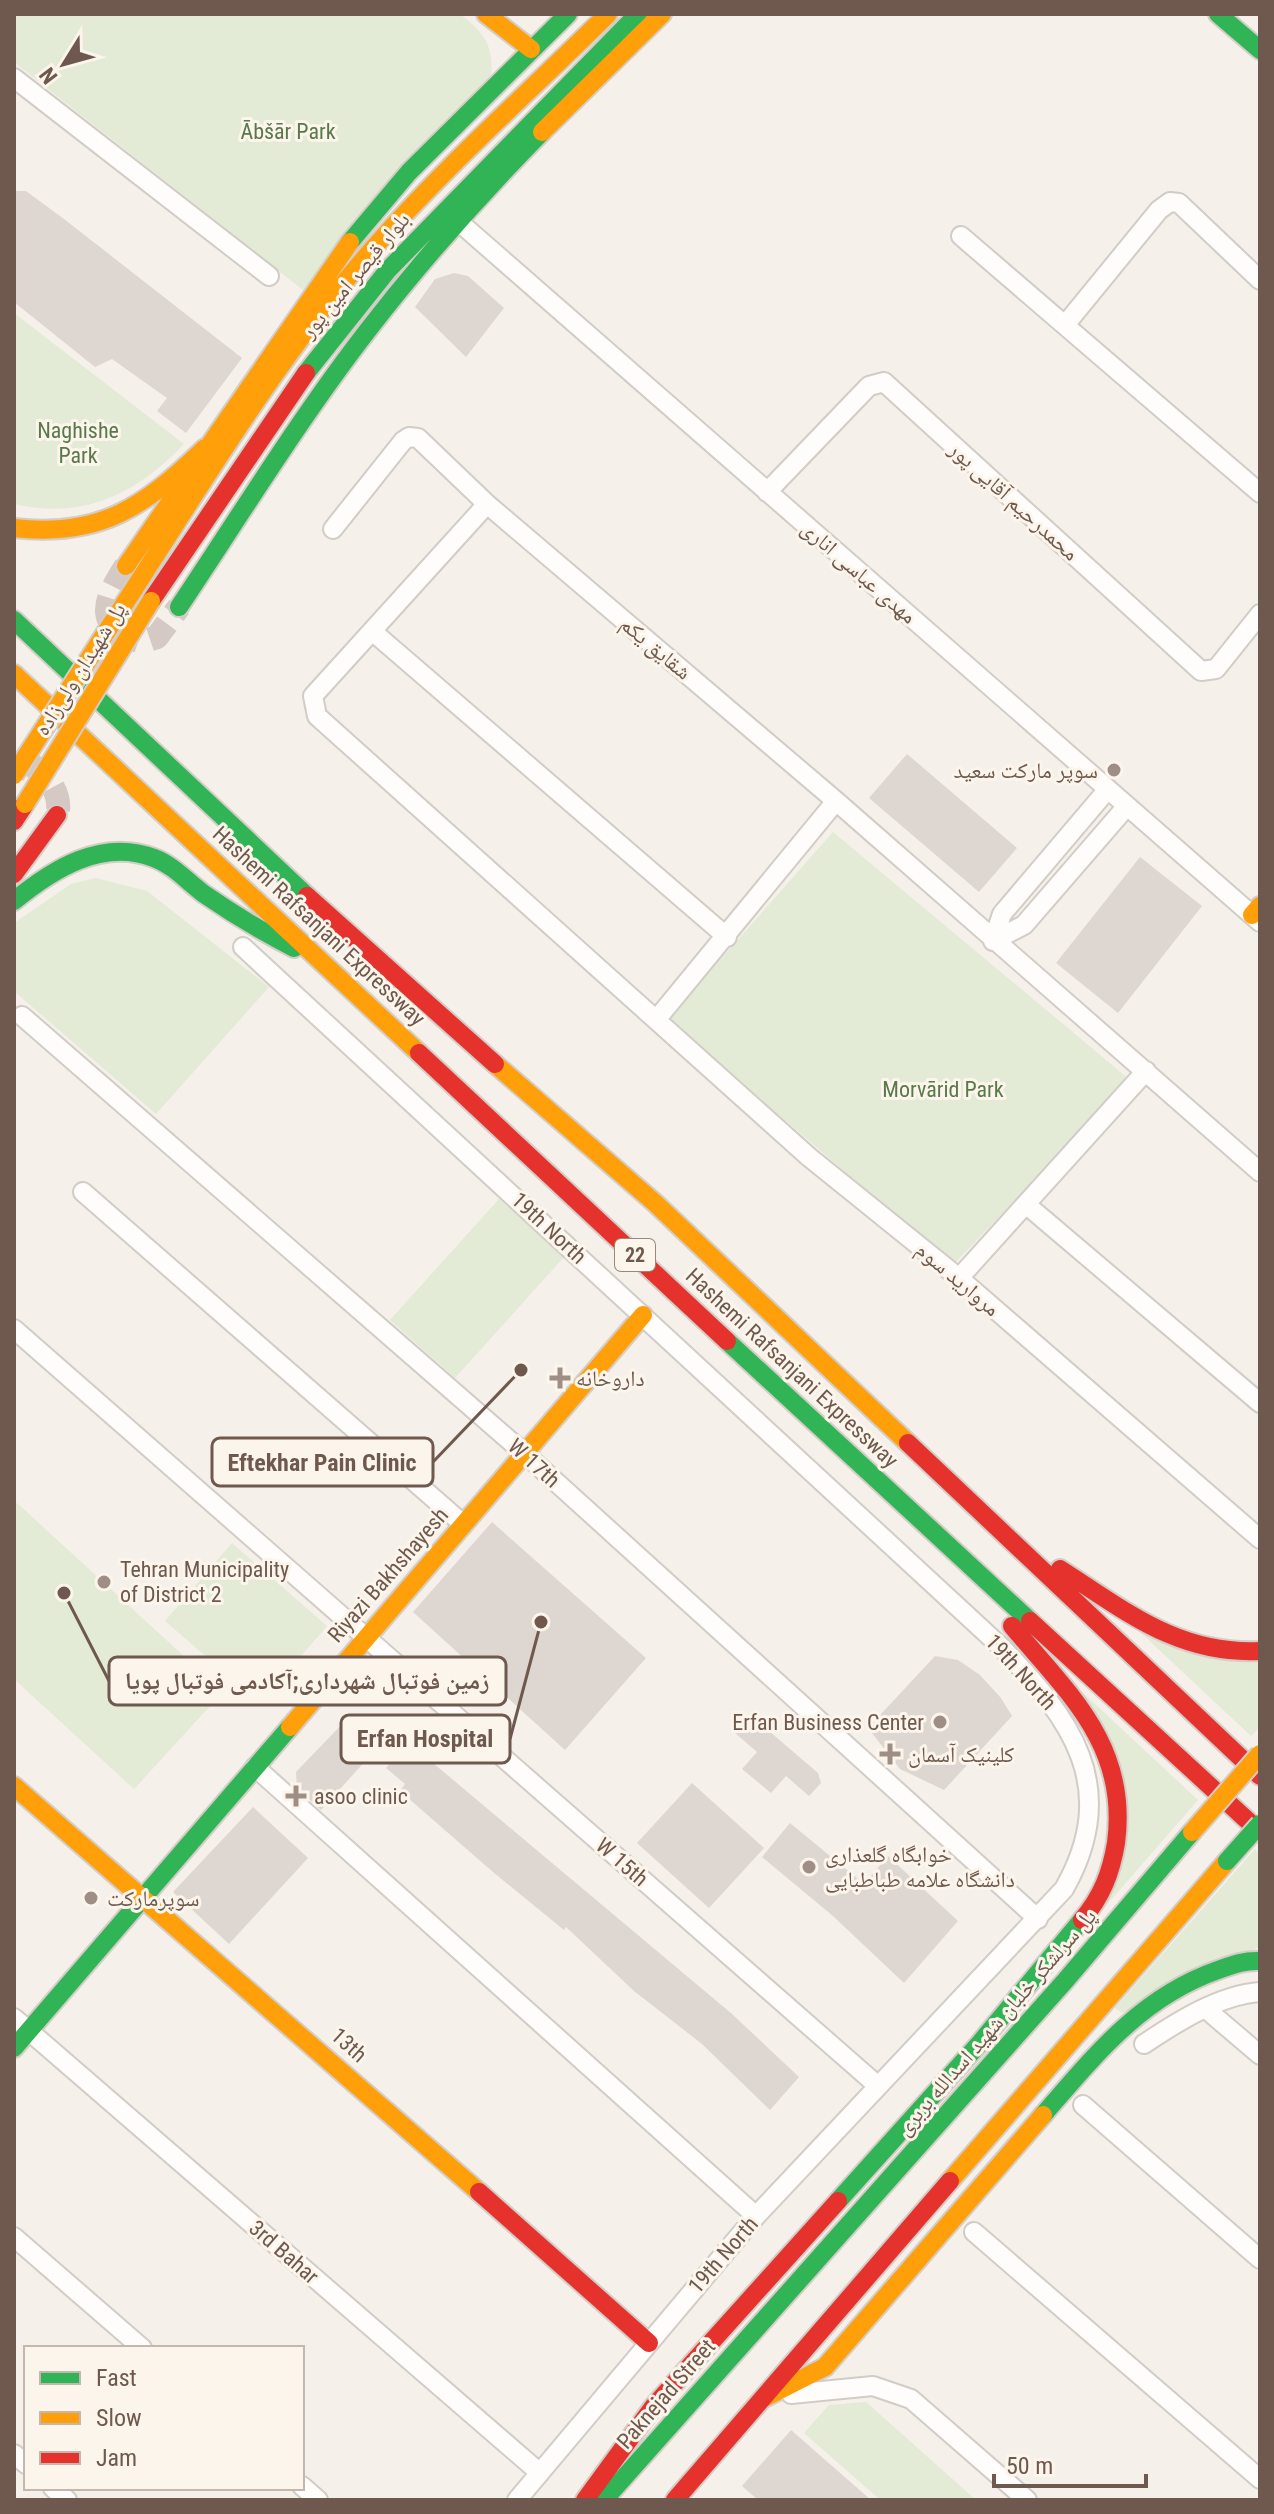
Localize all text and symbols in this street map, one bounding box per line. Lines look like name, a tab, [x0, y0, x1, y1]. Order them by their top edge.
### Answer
north arrow	[24, 24, 104, 104]
text: N	[34, 63, 62, 89]
park label: Ābšār Park	[240, 119, 336, 144]
street label: بلوار قیصر امین پور	[295, 207, 416, 344]
park label: Naghishe Park	[37, 418, 119, 468]
street label: محمدرحیم آقایی پور	[942, 436, 1084, 567]
street label: مهدی عباسی اناری	[796, 515, 922, 629]
street label: پل شهیدان ولی‌زاده	[29, 598, 132, 741]
street label: شقایق یکم	[614, 611, 696, 686]
place label: سوپر مارکت سعید	[954, 758, 1098, 784]
marker: سوپر مارکت سعید	[1105, 761, 1123, 779]
street label: Hashemi Rafsanjani Expressway	[208, 821, 430, 1031]
park label: Morvārid Park	[882, 1077, 1004, 1102]
street label: 19th North	[506, 1187, 592, 1269]
street label: مروارید سوم	[910, 1237, 1005, 1323]
road number: 22	[615, 1239, 655, 1271]
street label: Hashemi Rafsanjani Expressway	[681, 1263, 903, 1473]
place label: داروخانه	[576, 1366, 645, 1391]
marker: داروخانه	[551, 1369, 569, 1387]
street label: W 17th	[503, 1433, 565, 1493]
callout: Eftekhar Pain Clinic	[212, 1438, 433, 1486]
text: Eftekhar Pain Clinic	[227, 1449, 417, 1477]
street label: Riyazi Bakhshayesh	[323, 1503, 453, 1647]
place label: Tehran Municipality of District 2	[120, 1557, 289, 1607]
marker: Tehran Municipality of District 2	[95, 1573, 113, 1591]
street label: 19th North	[981, 1629, 1061, 1715]
callout: زمین فوتبال شهرداری;آکادمی فوتبال پویا	[109, 1657, 506, 1705]
text: زمین فوتبال شهرداری;آکادمی فوتبال پویا	[125, 1667, 489, 1695]
place label: Erfan Business Center	[732, 1710, 924, 1735]
marker: Erfan Business Center	[931, 1713, 949, 1731]
callout: Erfan Hospital	[341, 1715, 510, 1763]
text: Erfan Hospital	[357, 1725, 493, 1753]
place label: کلینیک آسمان	[908, 1742, 1014, 1768]
marker: کلینیک آسمان	[879, 1743, 901, 1765]
place label: asoo clinic	[314, 1784, 408, 1809]
marker: asoo clinic	[285, 1785, 307, 1807]
street label: W 15th	[591, 1833, 653, 1891]
place label: خوابگاه گلعذاری دانشگاه علامه طباطبایی	[825, 1842, 1015, 1893]
marker: خوابگاه گلعذاری دانشگاه علامه طباطبایی	[800, 1858, 818, 1876]
place label: سوپرمارکت	[107, 1886, 199, 1912]
marker: سوپرمارکت	[82, 1889, 100, 1907]
street label: پل سرلشکر خلبان شهید اسدالله بربری	[891, 1904, 1102, 2141]
street label: 13th	[326, 2023, 372, 2067]
street label: 19th North	[683, 2212, 763, 2298]
street label: 3rd Bahar	[244, 2215, 324, 2289]
street label: Paknejad Street	[612, 2334, 720, 2454]
legend	[24, 2346, 304, 2490]
text: Fast	[96, 2364, 137, 2392]
text: Slow	[96, 2404, 142, 2432]
scale bar	[994, 2438, 1146, 2488]
text: Jam	[96, 2444, 137, 2472]
text: 50 m	[1006, 2452, 1053, 2480]

